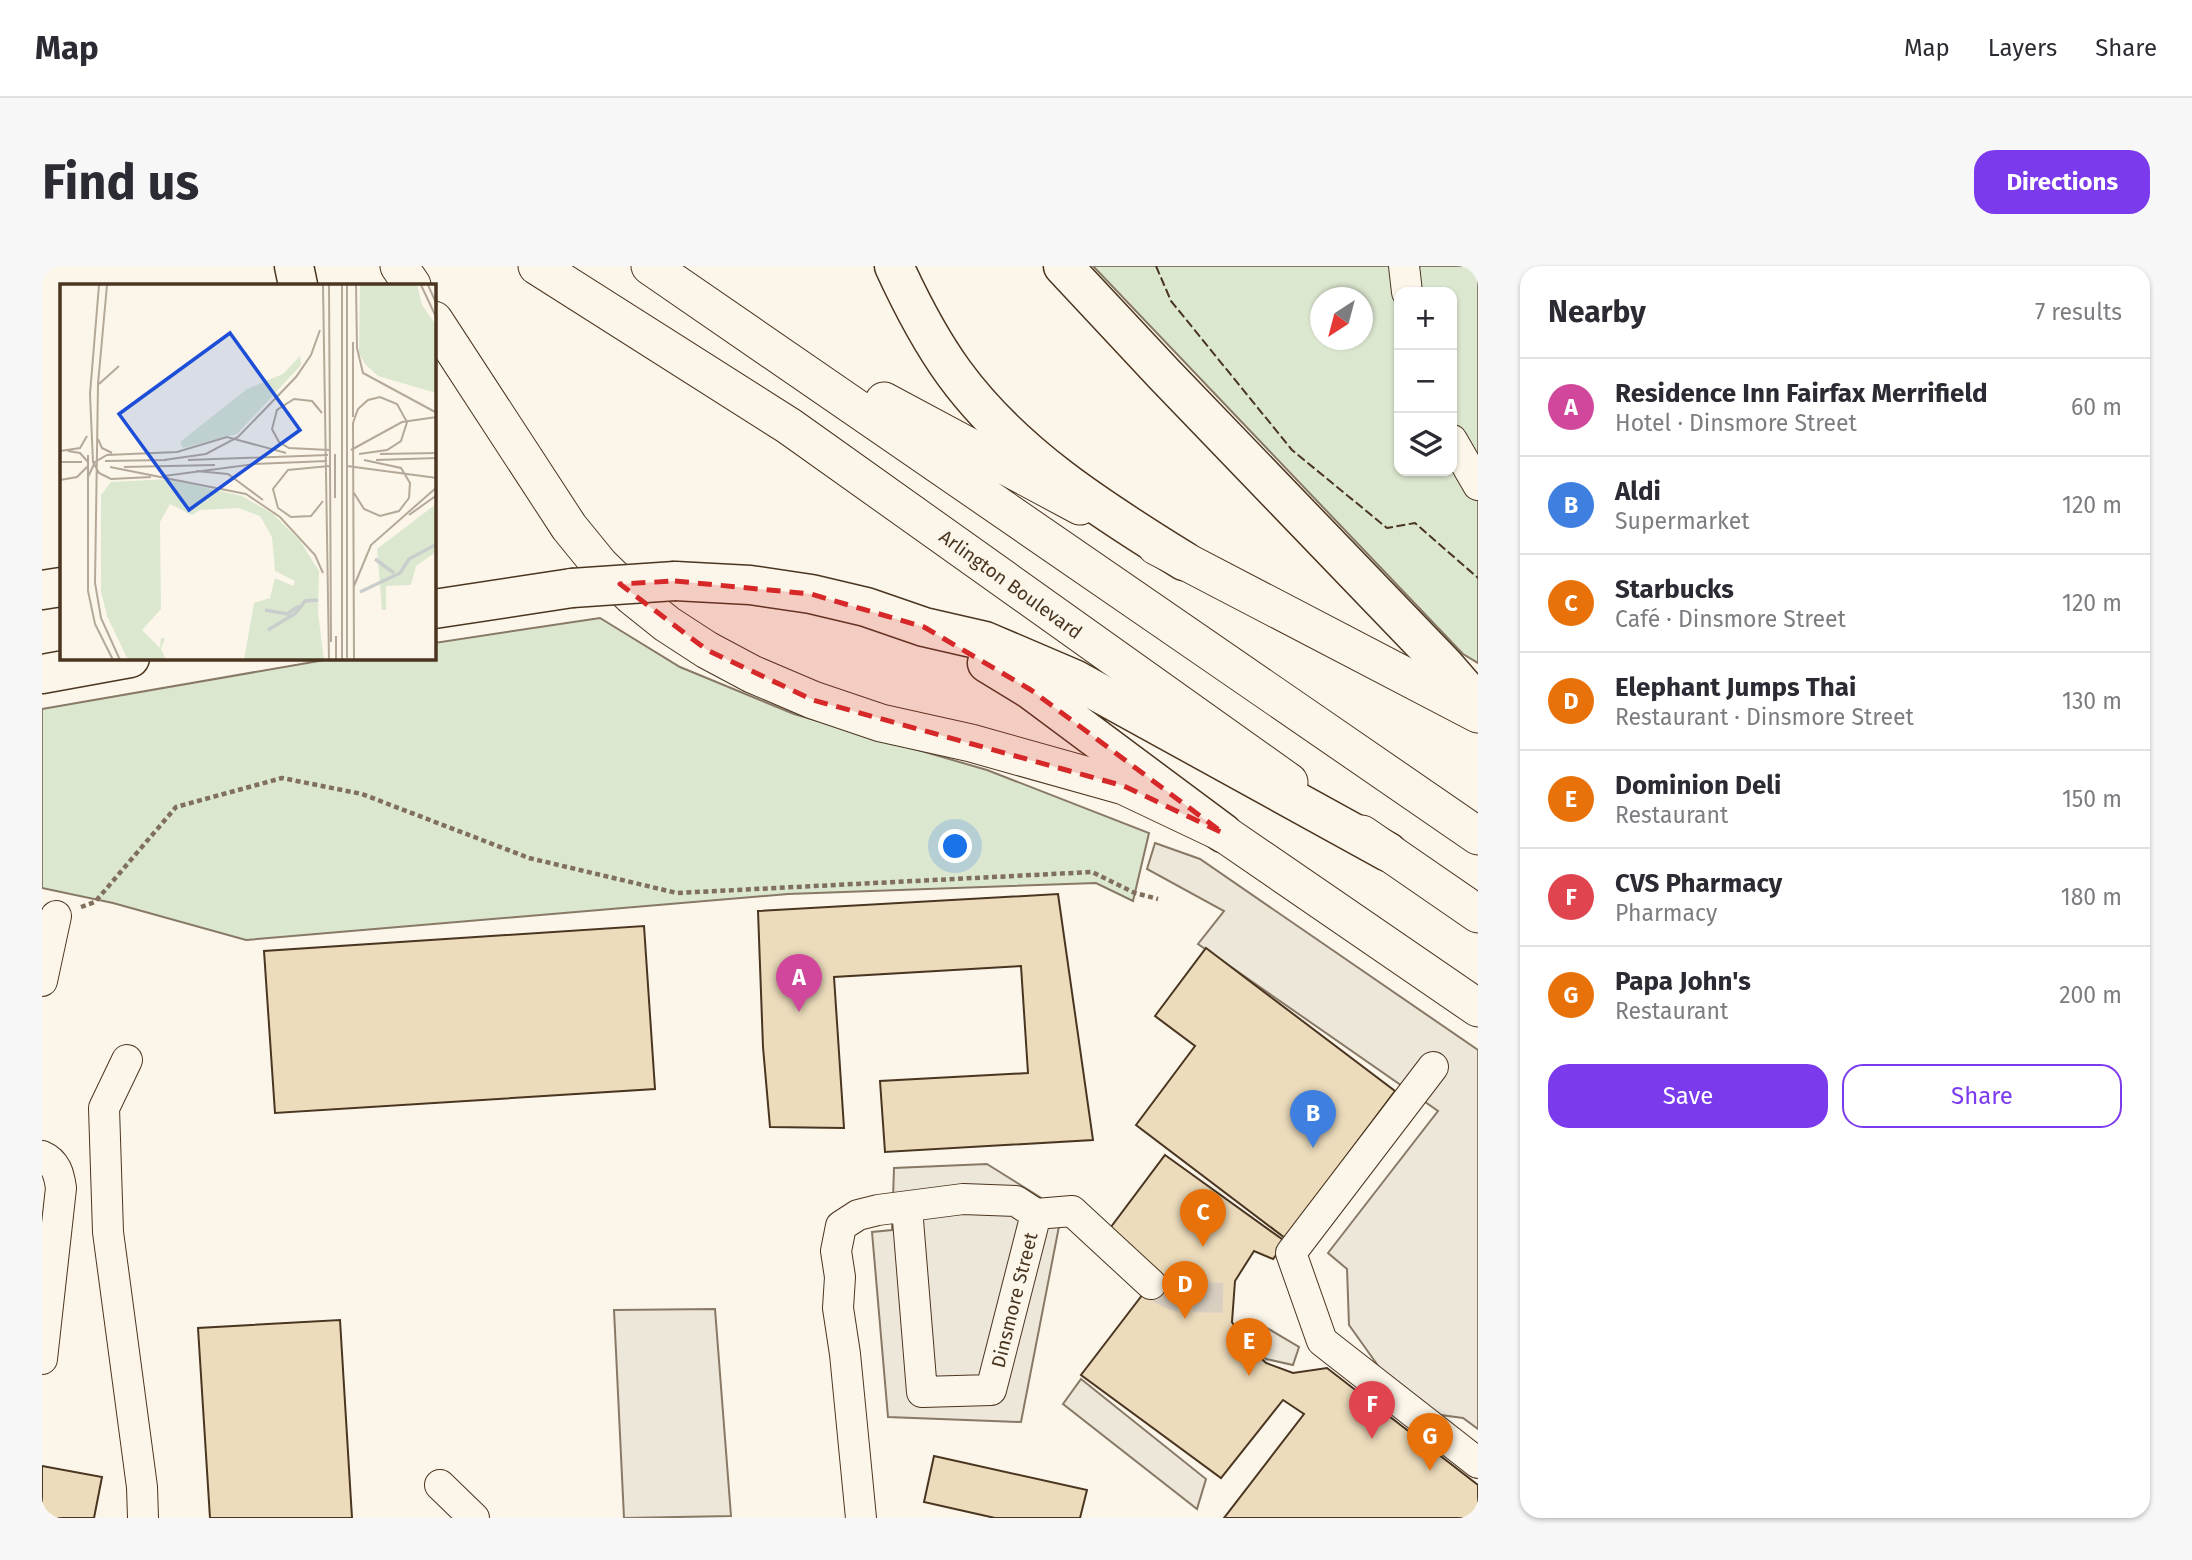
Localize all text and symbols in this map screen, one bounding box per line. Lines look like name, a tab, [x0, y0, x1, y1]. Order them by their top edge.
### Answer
text: Map	[35, 28, 99, 68]
text: Map	[1904, 34, 1950, 62]
text: Layers	[1988, 34, 2057, 62]
text: Share	[2095, 34, 2157, 62]
button: Directions	[1974, 150, 2150, 214]
text: Find us	[42, 153, 199, 212]
inset map	[60, 284, 436, 660]
north arrow	[1310, 287, 1373, 350]
map controls	[1394, 287, 1457, 476]
button: +	[1394, 287, 1457, 350]
text: Nearby	[1548, 294, 1646, 330]
text: 7 results	[2035, 298, 2122, 326]
button: −	[1394, 350, 1457, 413]
text: Residence Inn Fairfax Merrifield	[1615, 378, 1988, 409]
text: A	[1564, 393, 1578, 421]
text: 60 m	[2071, 393, 2122, 421]
text: Hotel · Dinsmore Street	[1615, 409, 1857, 437]
button: layers	[1394, 413, 1457, 476]
text: Aldi	[1615, 476, 1661, 507]
text: B	[1564, 491, 1578, 519]
text: 120 m	[2062, 491, 2122, 519]
text: Supermarket	[1615, 507, 1750, 535]
street label: Arlington Boulevard	[935, 525, 1087, 644]
text: Starbucks	[1615, 574, 1734, 605]
text: C	[1564, 589, 1578, 617]
text: 120 m	[2062, 589, 2122, 617]
text: Café · Dinsmore Street	[1615, 605, 1846, 633]
text: Elephant Jumps Thai	[1615, 672, 1856, 703]
text: D	[1564, 687, 1578, 715]
text: 130 m	[2062, 687, 2122, 715]
text: Restaurant · Dinsmore Street	[1615, 703, 1914, 731]
text: Dominion Deli	[1615, 770, 1781, 801]
text: E	[1565, 785, 1577, 813]
text: 150 m	[2062, 785, 2122, 813]
text: Restaurant	[1615, 801, 1728, 829]
your location	[938, 829, 972, 863]
text: CVS Pharmacy	[1615, 868, 1782, 899]
text: F	[1565, 883, 1577, 911]
text: 180 m	[2061, 883, 2122, 911]
text: Pharmacy	[1615, 899, 1717, 927]
pin: A	[776, 954, 822, 1012]
text: Papa John's	[1615, 966, 1751, 997]
text: G	[1564, 981, 1578, 1009]
text: 200 m	[2059, 981, 2122, 1009]
text: Restaurant	[1615, 997, 1728, 1025]
button: Save	[1548, 1064, 1828, 1128]
button: Share	[1842, 1064, 2122, 1128]
pin: B	[1290, 1090, 1336, 1148]
pin: C	[1180, 1189, 1226, 1247]
street label: Dinsmore Street	[987, 1230, 1042, 1370]
pin: D	[1162, 1261, 1208, 1319]
pin: E	[1226, 1318, 1272, 1376]
pin: F	[1349, 1381, 1395, 1439]
pin: G	[1407, 1413, 1453, 1471]

